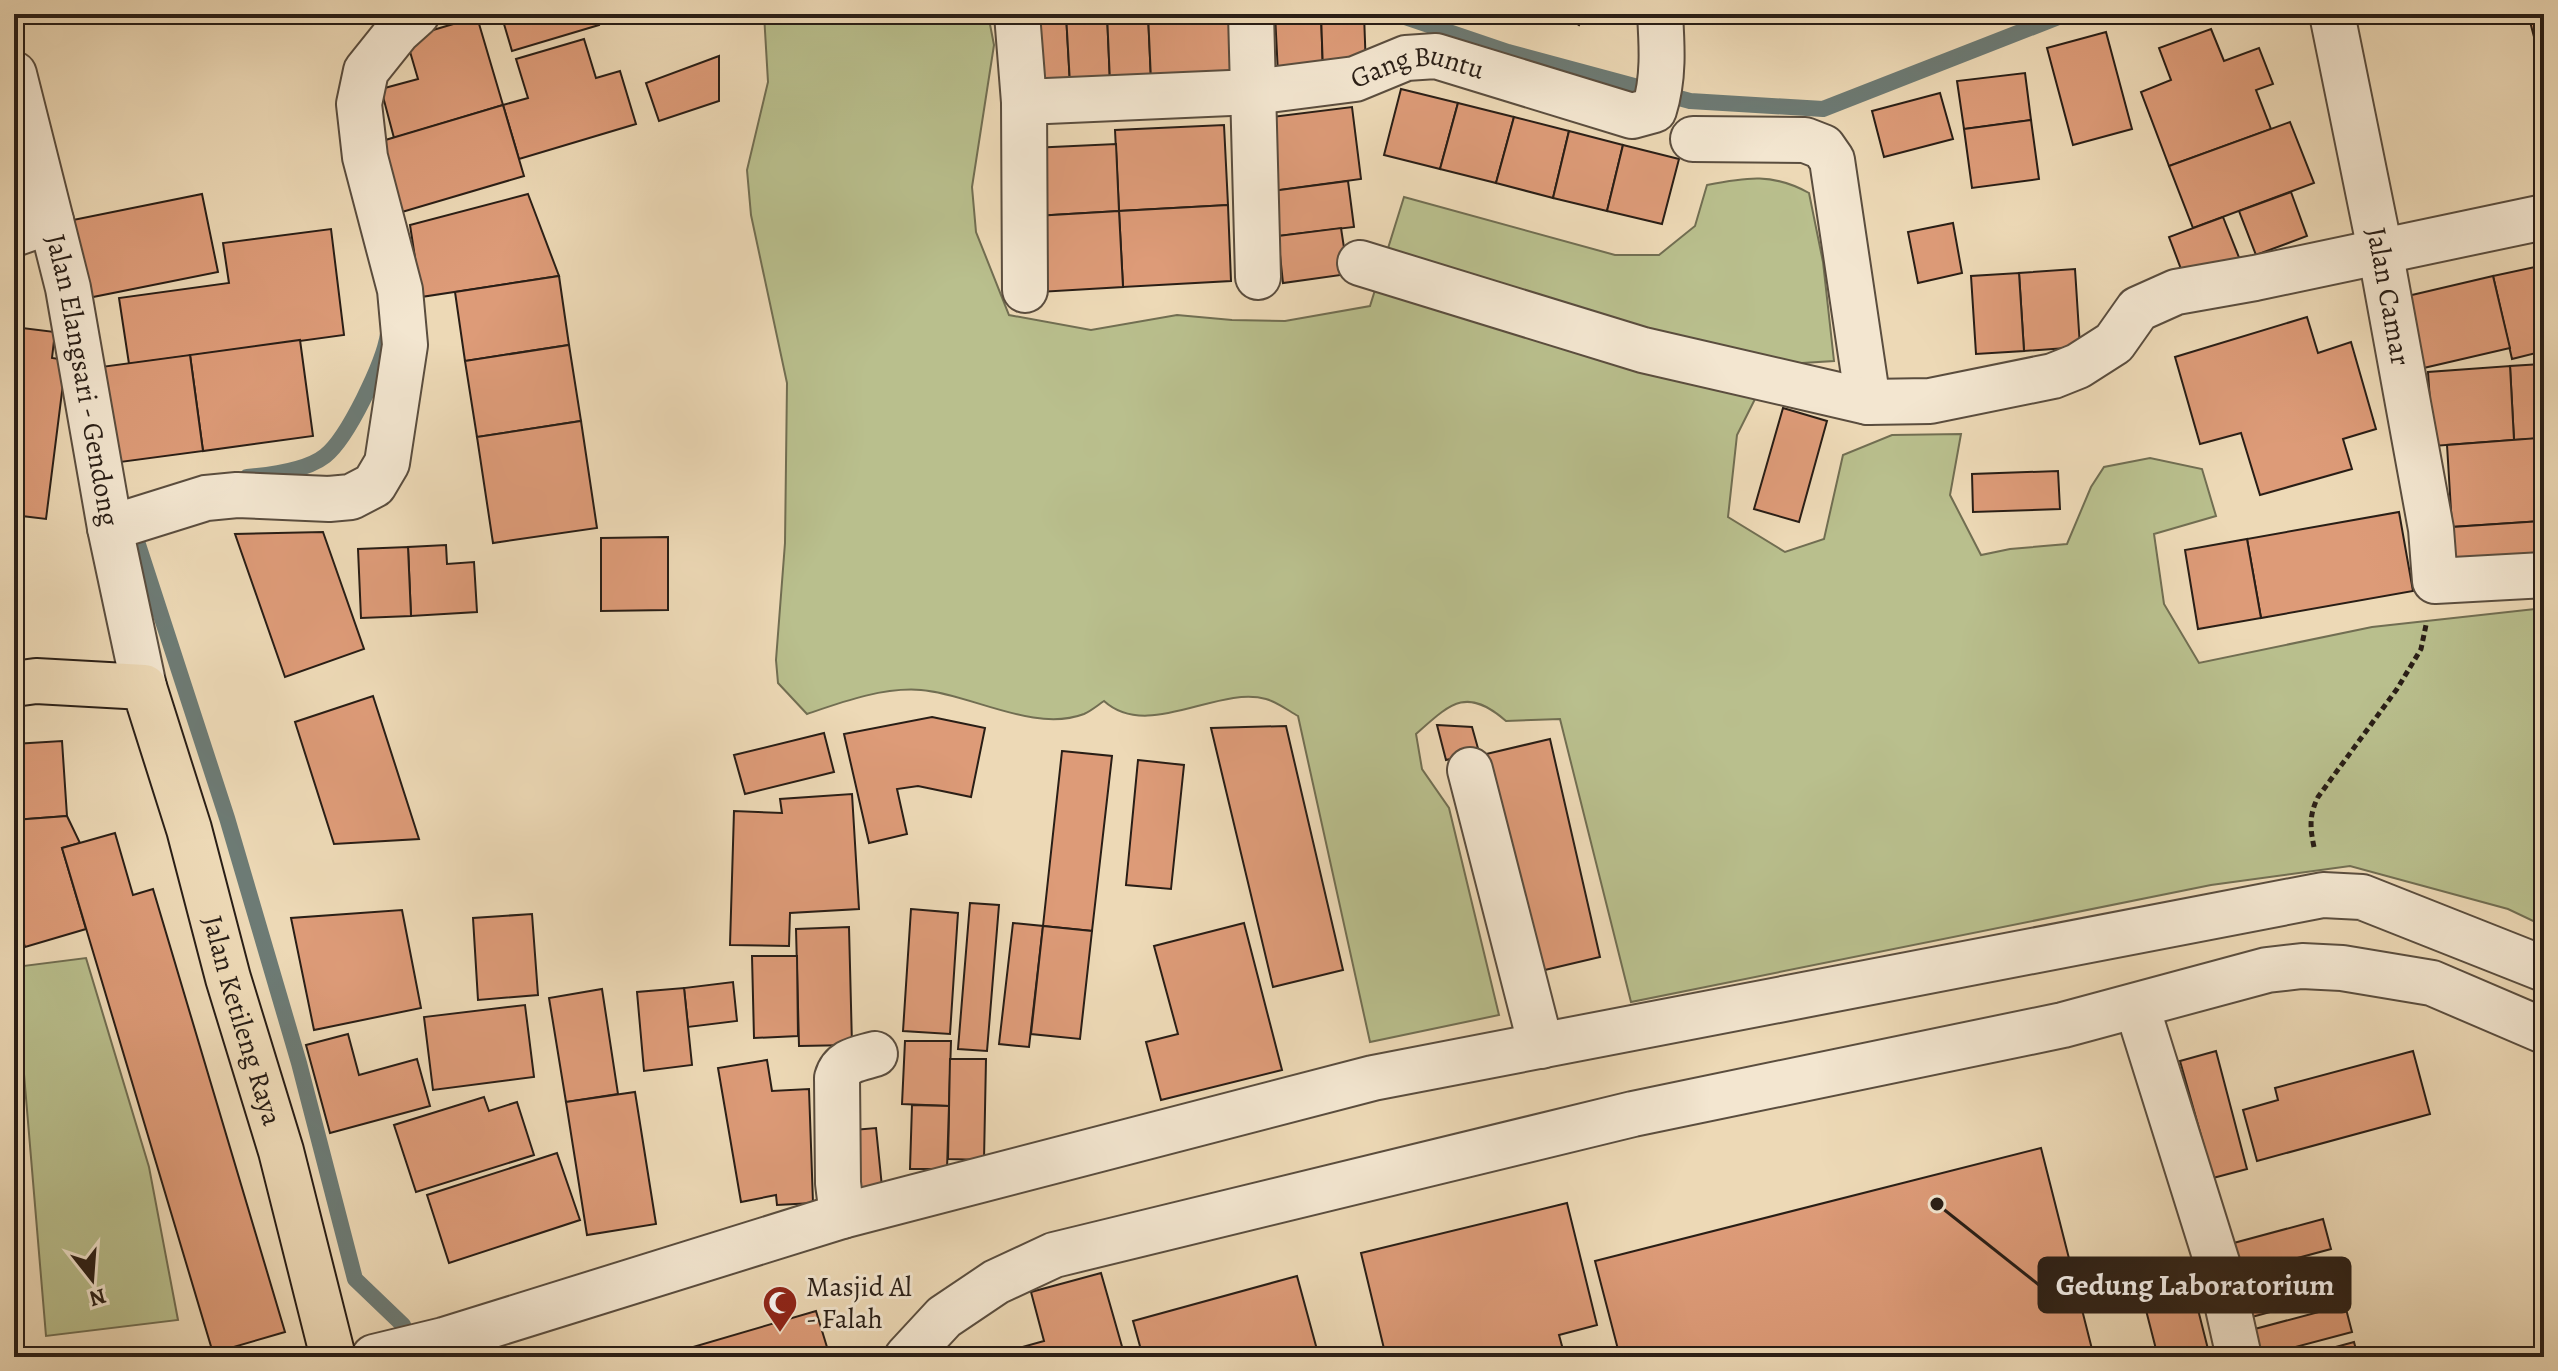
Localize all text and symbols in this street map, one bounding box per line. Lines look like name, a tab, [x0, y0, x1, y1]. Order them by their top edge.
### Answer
street label: Gang Buntu	[1345, 36, 1490, 98]
street label: Jalan Camar	[2357, 224, 2420, 369]
street label: Jalan Elangsari - Gendong	[36, 230, 128, 529]
street label: Jalan Ketileng Raya	[193, 911, 291, 1130]
north arrow	[52, 1239, 132, 1319]
callout: Gedung Laboratorium	[2039, 1258, 2350, 1312]
text: Gedung Laboratorium	[2056, 1265, 2334, 1305]
place label: Masjid Al - Falah	[806, 1268, 912, 1338]
text: N	[86, 1280, 110, 1314]
mosque icon: Masjid Al - Falah	[761, 1284, 799, 1334]

